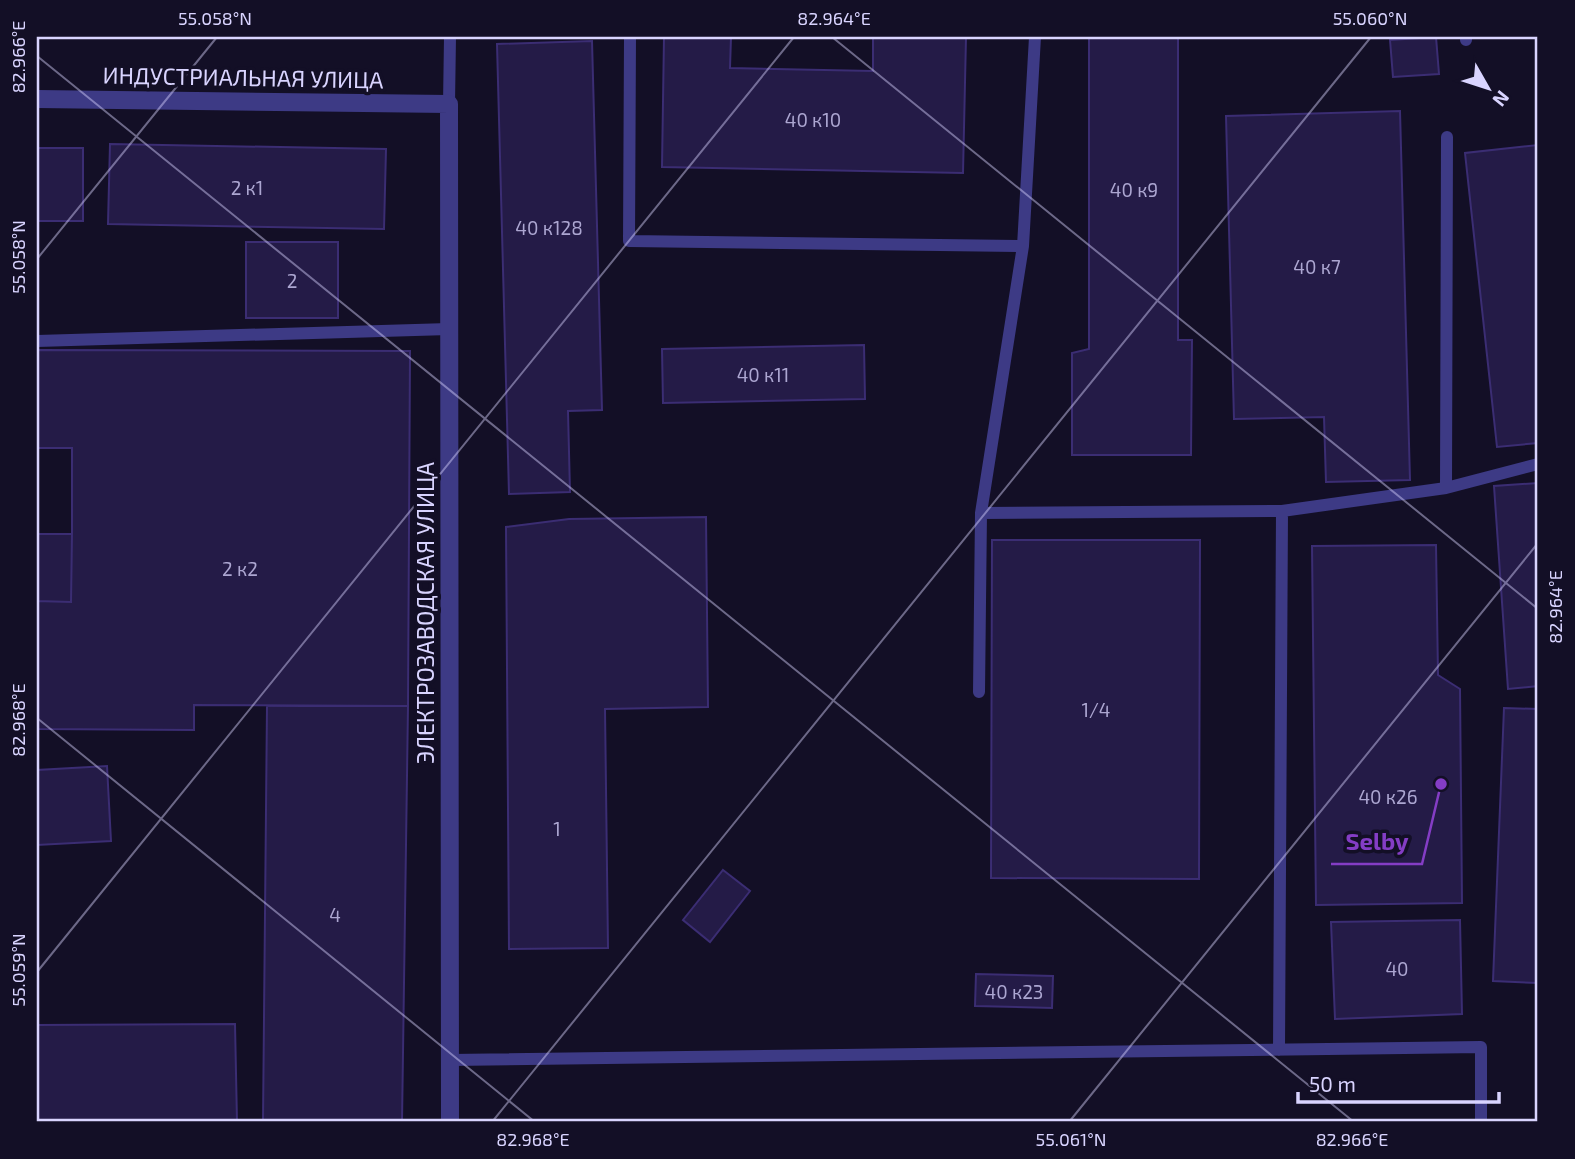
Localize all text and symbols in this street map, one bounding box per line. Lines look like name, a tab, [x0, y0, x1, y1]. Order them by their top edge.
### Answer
text: 55.058°N	[178, 7, 252, 29]
text: 82.964°E	[797, 7, 871, 29]
text: 55.060°N	[1333, 7, 1407, 29]
text: 82.966°E	[7, 21, 29, 93]
north arrow	[1452, 52, 1522, 122]
street label: ИНДУСТРИАЛЬНАЯ УЛИЦА	[102, 61, 384, 93]
text: N	[1488, 86, 1515, 112]
house number: 40 к10	[785, 108, 841, 131]
house number: 2 к1	[231, 176, 263, 199]
house number: 40 к9	[1110, 178, 1158, 201]
house number: 40 к128	[515, 216, 583, 239]
text: 55.058°N	[7, 220, 29, 294]
house number: 40 к7	[1293, 255, 1341, 278]
house number: 2	[287, 269, 297, 292]
house number: 40 к11	[737, 363, 789, 386]
street label: ЭЛЕКТРОЗАВОДСКАЯ УЛИЦА	[411, 461, 439, 764]
house number: 2 к2	[222, 557, 258, 580]
text: 82.964°E	[1544, 570, 1566, 644]
text: 82.968°E	[7, 683, 29, 757]
house number: 1/4	[1081, 698, 1111, 721]
house number: 40 к26	[1358, 785, 1418, 808]
house number: 1	[553, 817, 561, 840]
callout: Selby	[1331, 819, 1422, 864]
text: Selby	[1345, 826, 1409, 855]
house number: 4	[329, 903, 341, 926]
text: 55.059°N	[7, 933, 29, 1007]
house number: 40	[1385, 957, 1409, 980]
house number: 40 к23	[985, 980, 1043, 1003]
scale bar	[1298, 1061, 1500, 1105]
text: 50 m	[1309, 1071, 1356, 1096]
text: 82.968°E	[496, 1128, 570, 1150]
text: 55.061°N	[1036, 1128, 1106, 1150]
text: 82.966°E	[1316, 1128, 1388, 1150]

